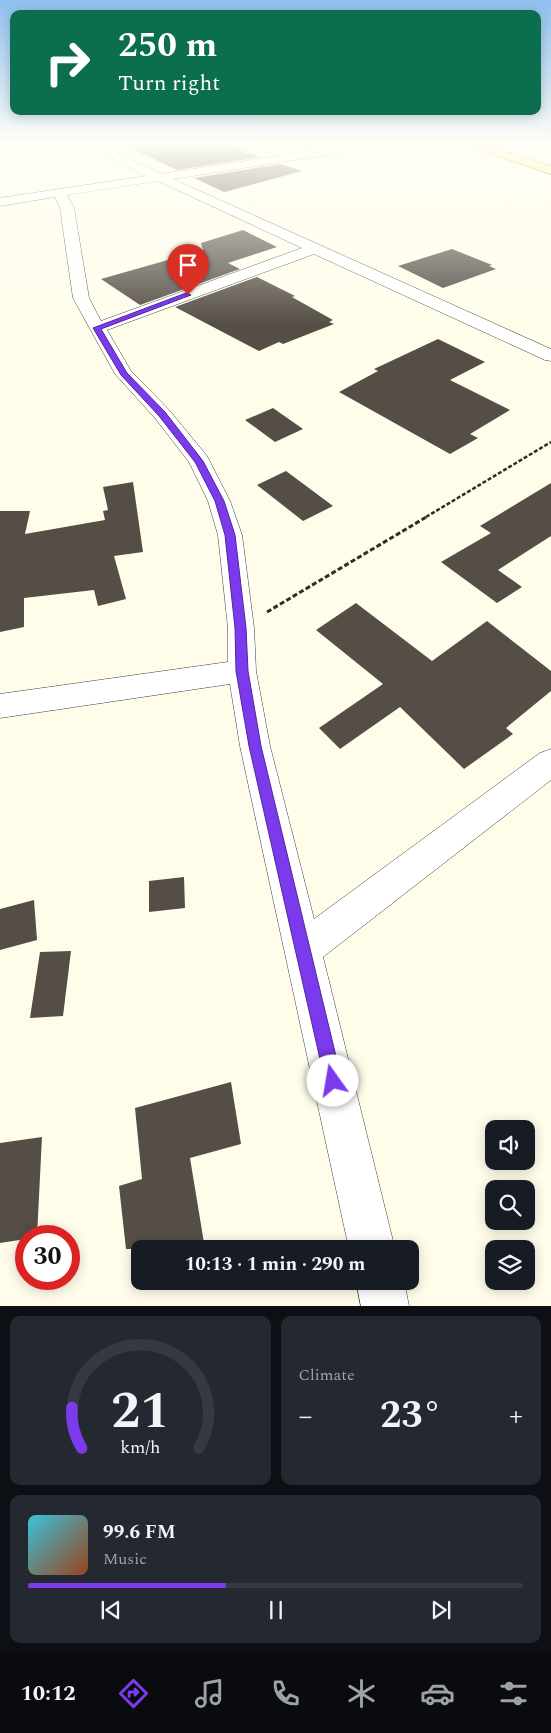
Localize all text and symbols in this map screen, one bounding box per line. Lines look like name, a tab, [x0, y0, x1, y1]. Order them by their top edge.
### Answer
text: 250 m	[118, 19, 217, 72]
icon: right	[35, 30, 100, 95]
text: Turn right	[118, 67, 220, 100]
pin	[167, 244, 209, 295]
icon: arrive	[174, 251, 202, 279]
position arrow	[306, 1054, 358, 1106]
map controls	[485, 1120, 535, 1290]
button: sound	[485, 1120, 535, 1170]
button: search	[485, 1180, 535, 1230]
speed limit sign: 30	[15, 1225, 80, 1290]
button: layers	[485, 1240, 535, 1290]
text: 10:13 · 1 min · 290 m	[185, 1250, 365, 1279]
text: Climate	[299, 1363, 355, 1387]
text: 21	[111, 1372, 169, 1451]
text: 23°	[380, 1387, 442, 1445]
text: −	[299, 1395, 313, 1438]
text: +	[509, 1395, 523, 1438]
text: km/h	[120, 1434, 160, 1461]
text: 99.6 FM	[103, 1518, 176, 1547]
text: Music	[103, 1547, 147, 1571]
icon: previous	[97, 1596, 125, 1624]
icon: pause	[262, 1596, 290, 1624]
icon: next	[427, 1596, 455, 1624]
icon: directions	[116, 1676, 151, 1711]
icon: music	[192, 1676, 227, 1711]
icon: phone	[268, 1676, 303, 1711]
icon: climate	[344, 1676, 379, 1711]
icon: car	[420, 1676, 455, 1711]
icon: filters	[496, 1676, 531, 1711]
text: 10:12	[20, 1677, 76, 1710]

